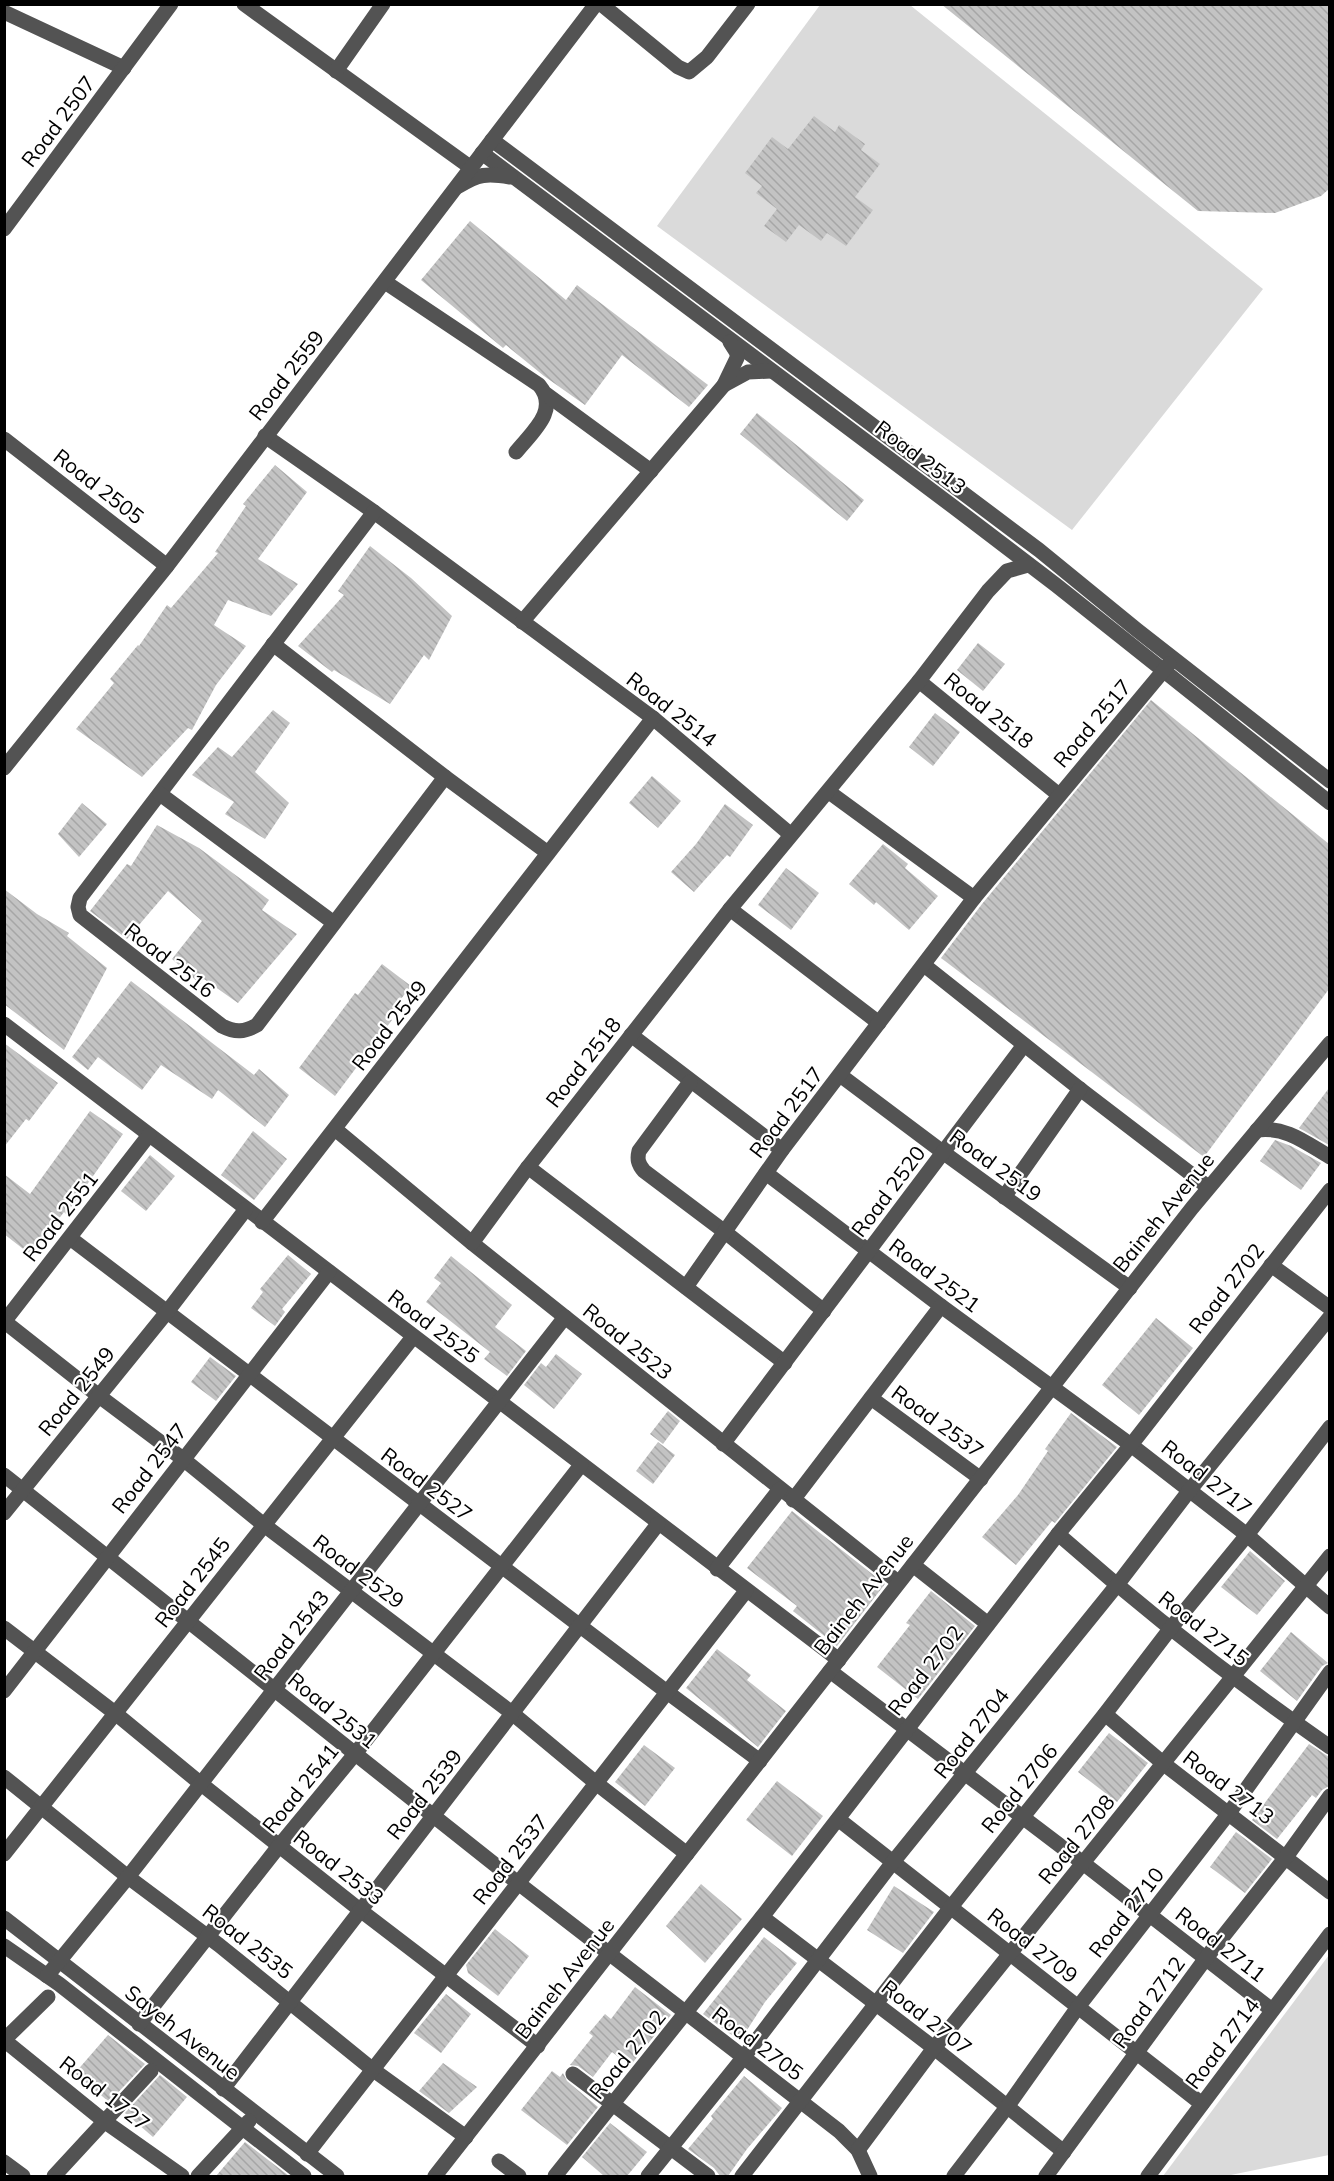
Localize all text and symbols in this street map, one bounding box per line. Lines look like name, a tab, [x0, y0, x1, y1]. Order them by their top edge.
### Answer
street label: Road 2507	[15, 70, 101, 172]
street label: Road 2559	[243, 325, 329, 425]
street label: Road 2513	[870, 414, 972, 500]
street label: Road 2505	[49, 443, 149, 529]
street label: Road 2514	[622, 666, 723, 753]
street label: Road 2518	[939, 666, 1039, 754]
street label: Road 2517	[1048, 674, 1136, 772]
street label: Road 2516	[120, 917, 220, 1003]
street label: Road 2549	[346, 975, 432, 1075]
street label: Road 2518	[540, 1012, 626, 1112]
street label: Road 2517	[743, 1061, 829, 1163]
street label: Road 2519	[945, 1123, 1047, 1207]
street label: Road 2520	[845, 1140, 931, 1242]
street label: Baineh Avenue	[1107, 1147, 1219, 1277]
street label: Road 2551	[17, 1166, 103, 1266]
street label: Road 2521	[884, 1232, 986, 1318]
street label: Road 2702	[1183, 1238, 1269, 1338]
street label: Road 2525	[383, 1283, 485, 1369]
street label: Road 2523	[578, 1297, 678, 1385]
street label: Road 2549	[32, 1341, 120, 1441]
street label: Road 2537	[887, 1379, 989, 1463]
street label: Road 2547	[106, 1418, 192, 1518]
street label: Road 2717	[1157, 1434, 1257, 1520]
street label: Road 2527	[376, 1441, 478, 1527]
street label: Road 2529	[308, 1528, 410, 1614]
street label: Baineh Avenue	[808, 1528, 918, 1660]
street label: Road 2545	[149, 1532, 235, 1632]
street label: Road 2543	[248, 1585, 334, 1685]
street label: Road 2715	[1154, 1585, 1254, 1671]
street label: Road 2702	[882, 1620, 968, 1720]
street label: Road 2531	[283, 1666, 383, 1754]
street label: Road 2704	[928, 1682, 1015, 1783]
street label: Road 2541	[256, 1738, 344, 1838]
street label: Road 2706	[975, 1738, 1063, 1838]
street label: Road 2539	[381, 1744, 467, 1844]
street label: Road 2713	[1178, 1744, 1280, 1830]
street label: Road 2708	[1032, 1789, 1120, 1889]
street label: Road 2537	[467, 1809, 553, 1909]
street label: Road 2533	[289, 1824, 389, 1910]
street label: Road 2710	[1083, 1862, 1169, 1962]
street label: Road 2535	[198, 1898, 298, 1984]
street label: Road 2711	[1171, 1901, 1271, 1987]
street label: Road 2709	[983, 1902, 1083, 1988]
street label: Baineh Avenue	[509, 1912, 619, 2044]
street label: Road 2712	[1106, 1951, 1190, 2053]
street label: Road 2707	[877, 1974, 977, 2060]
street label: Sayeh Avenue	[120, 1979, 246, 2085]
street label: Road 2714	[1179, 1992, 1265, 2094]
street label: Road 2705	[707, 2000, 809, 2086]
street label: Road 2702	[583, 2004, 671, 2104]
street label: Road 1727	[55, 2050, 155, 2136]

